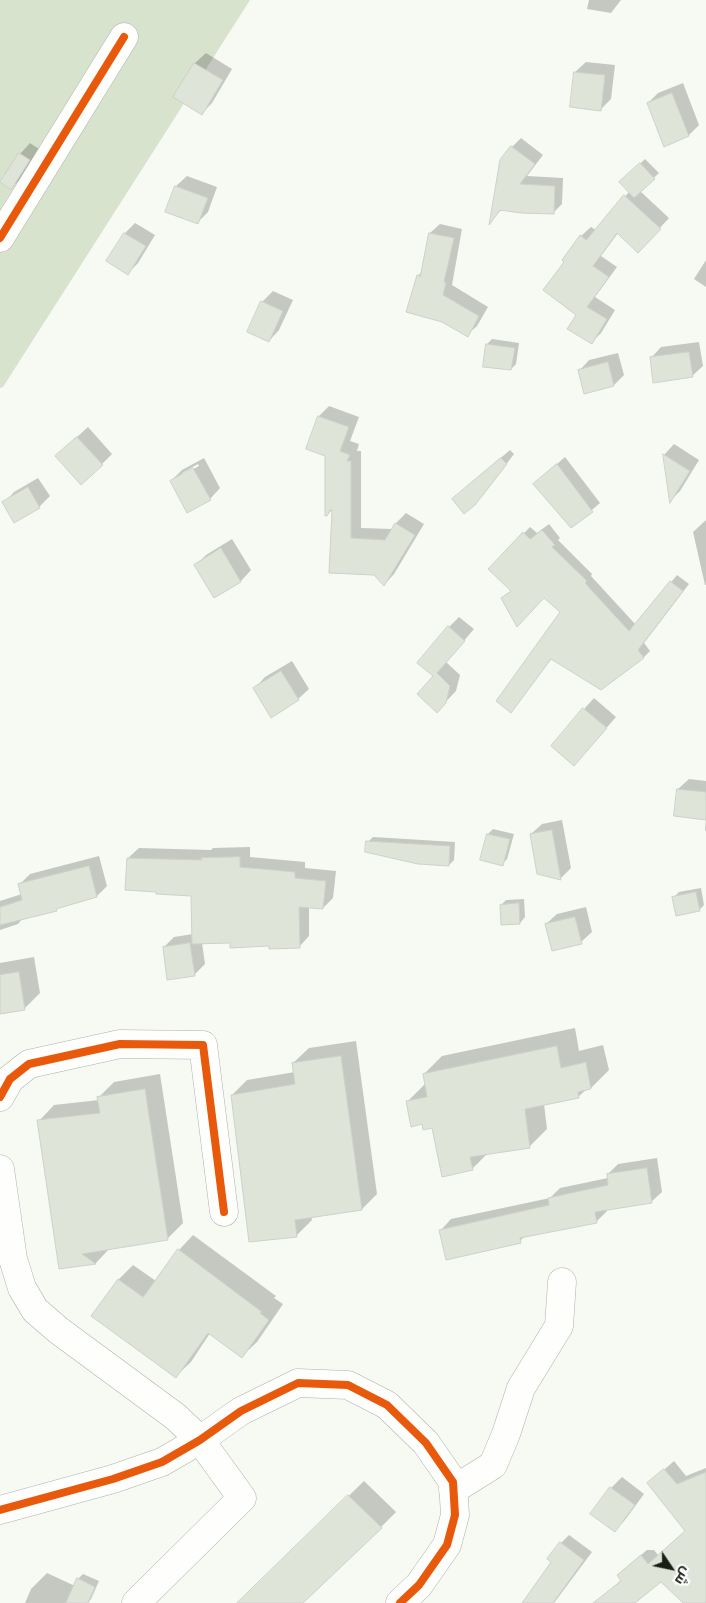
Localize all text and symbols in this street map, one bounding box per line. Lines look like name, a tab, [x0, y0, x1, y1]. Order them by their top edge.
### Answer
north arrow	[646, 1543, 696, 1593]
text: ش	[671, 1564, 696, 1589]

